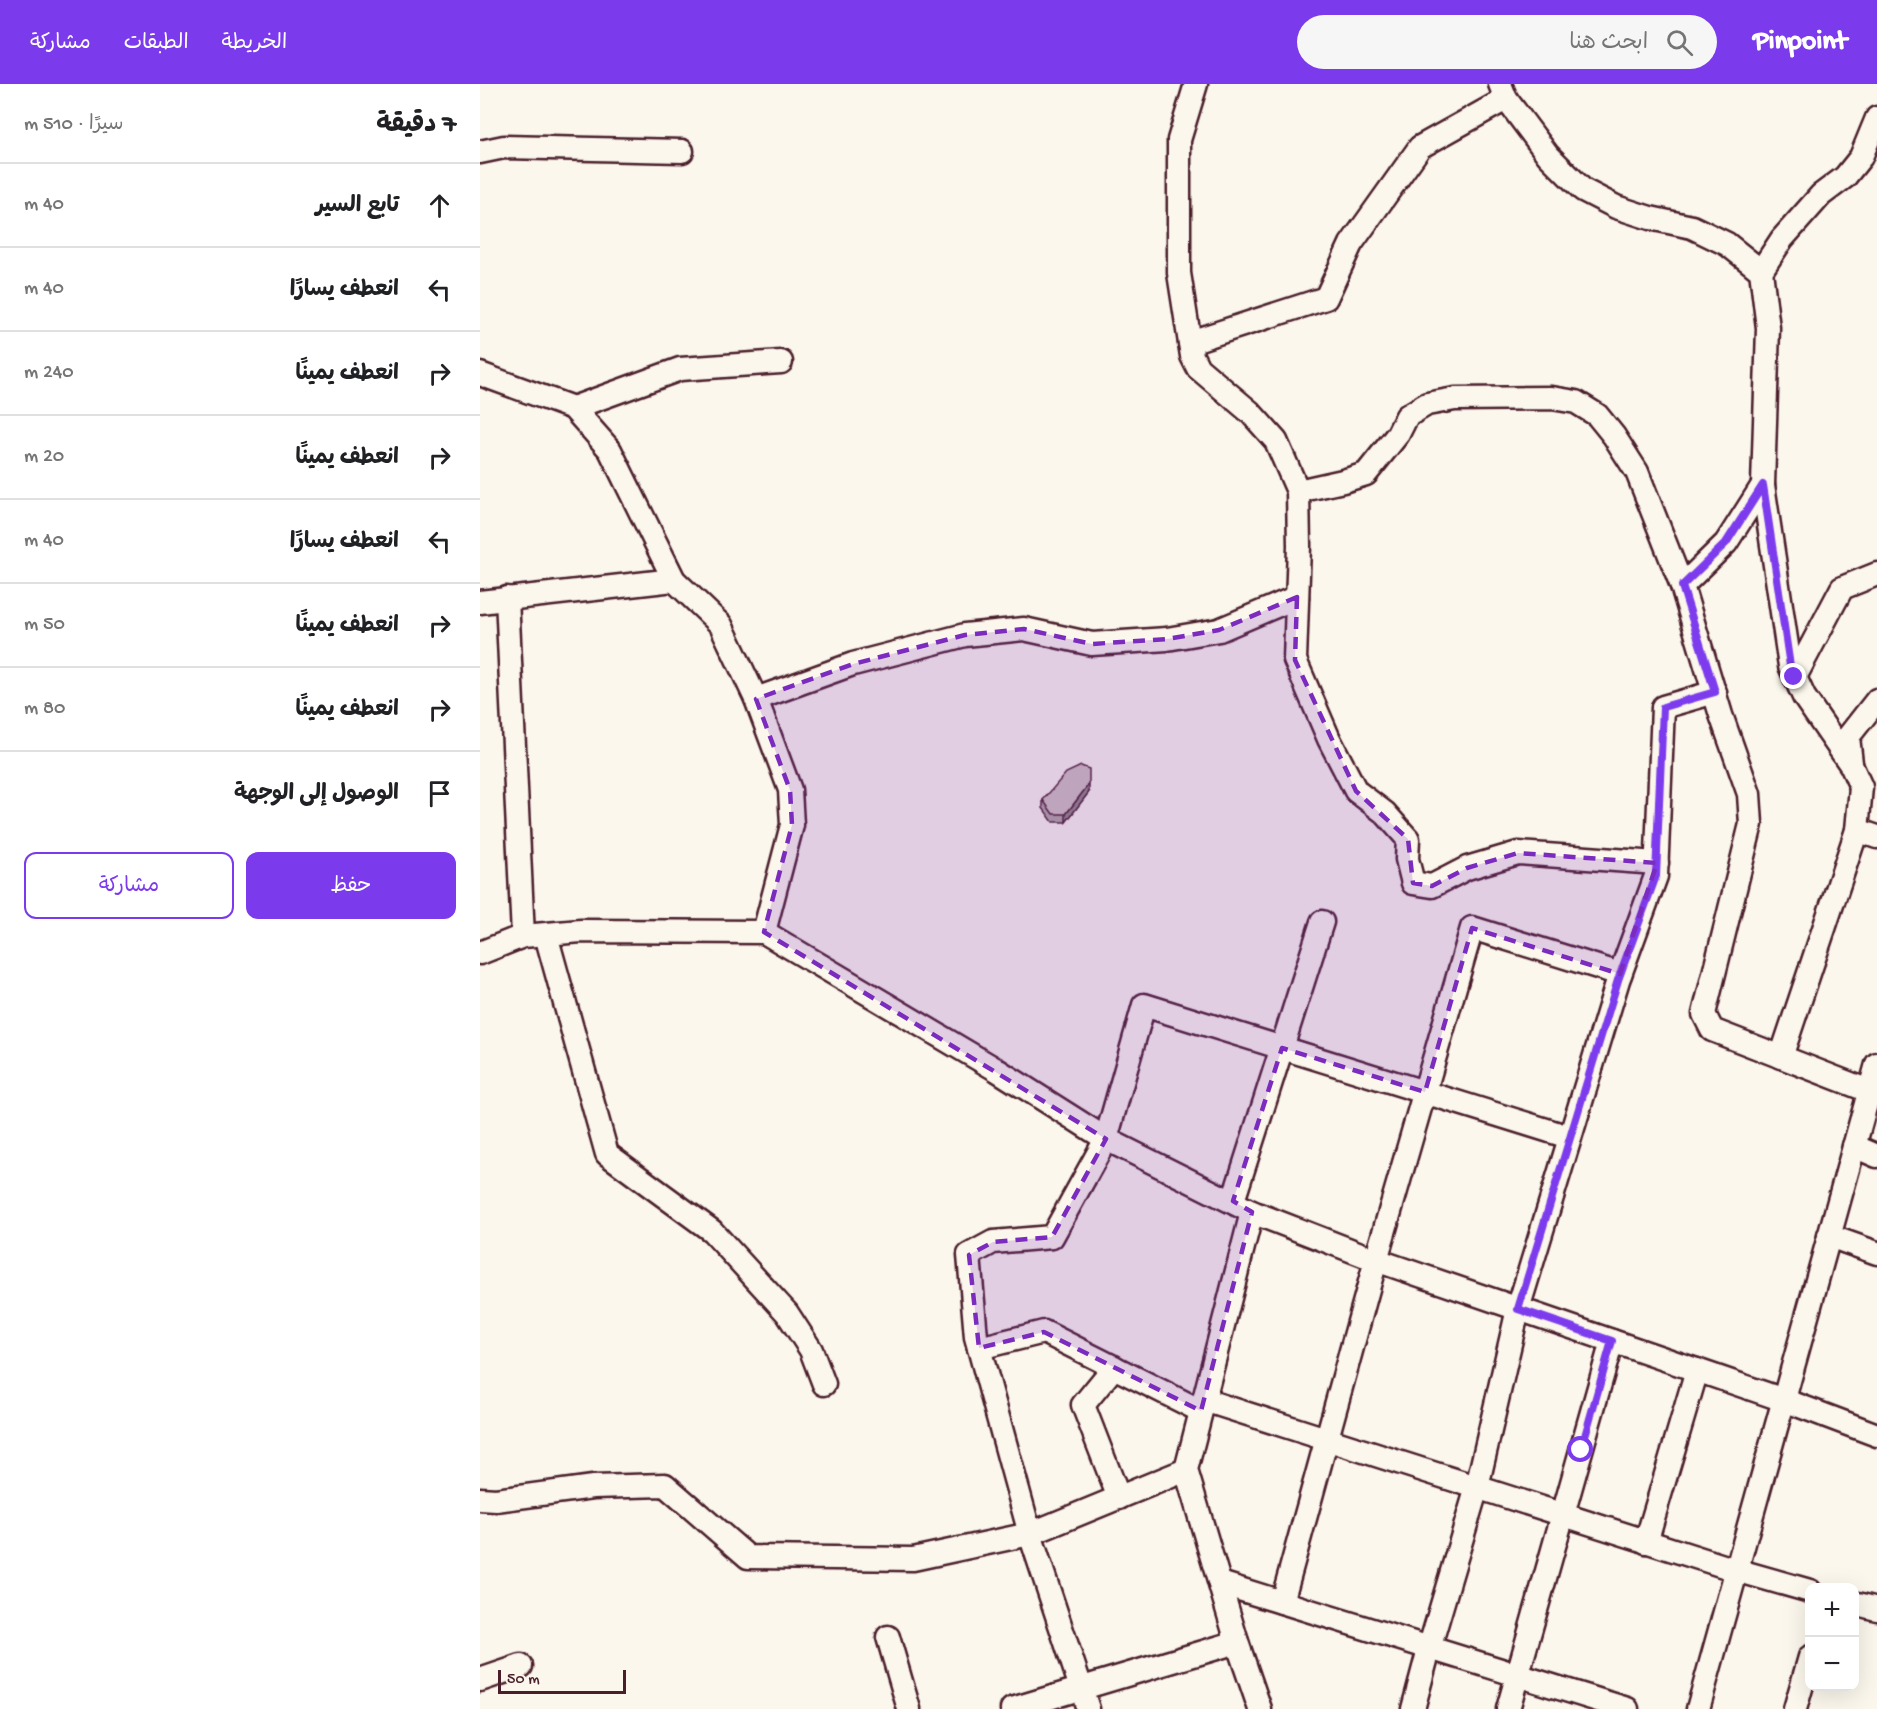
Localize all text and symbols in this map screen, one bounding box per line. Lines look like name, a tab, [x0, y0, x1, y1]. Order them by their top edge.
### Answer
search box	[1297, 15, 1717, 69]
icon: search	[1663, 26, 1696, 59]
text: Pinpoint	[1753, 26, 1847, 59]
text: ابحث هنا	[1569, 31, 1648, 57]
text: مشاركة	[30, 32, 91, 57]
text: الطبقات	[124, 32, 189, 57]
text: الخريطة	[222, 32, 287, 57]
text: 7 دقيقة	[376, 111, 456, 142]
text: سيرًا · 510 m	[24, 114, 123, 137]
icon: ahead	[423, 189, 456, 222]
text: 40 m	[24, 194, 64, 217]
text: تابع السير	[315, 194, 399, 220]
icon: left	[423, 273, 456, 306]
text: 40 m	[24, 278, 64, 301]
text: انعطف يسارًا	[290, 278, 399, 304]
icon: right	[423, 357, 456, 390]
text: 240 m	[24, 362, 74, 385]
text: انعطف يمينًا	[296, 362, 399, 388]
icon: right	[423, 441, 456, 474]
text: 20 m	[24, 446, 64, 469]
text: انعطف يمينًا	[296, 446, 399, 472]
icon: left	[423, 525, 456, 558]
text: 40 m	[24, 530, 64, 553]
text: انعطف يسارًا	[290, 530, 399, 556]
icon: right	[423, 609, 456, 642]
text: 50 m	[24, 614, 65, 637]
text: انعطف يمينًا	[296, 614, 399, 640]
route end	[1780, 663, 1806, 689]
icon: right	[423, 693, 456, 726]
text: 80 m	[24, 698, 65, 721]
text: انعطف يمينًا	[296, 698, 399, 724]
icon: arrive	[423, 777, 456, 810]
text: الوصول إلى الوجهة	[234, 782, 399, 808]
button: مشاركة	[24, 852, 234, 919]
button: حفظ	[246, 852, 456, 919]
route start	[1567, 1436, 1593, 1462]
map controls	[1805, 1583, 1859, 1691]
button: +	[1805, 1583, 1859, 1637]
button: −	[1805, 1637, 1859, 1691]
scale bar	[498, 1667, 626, 1694]
text: 50 m	[507, 1671, 540, 1690]

